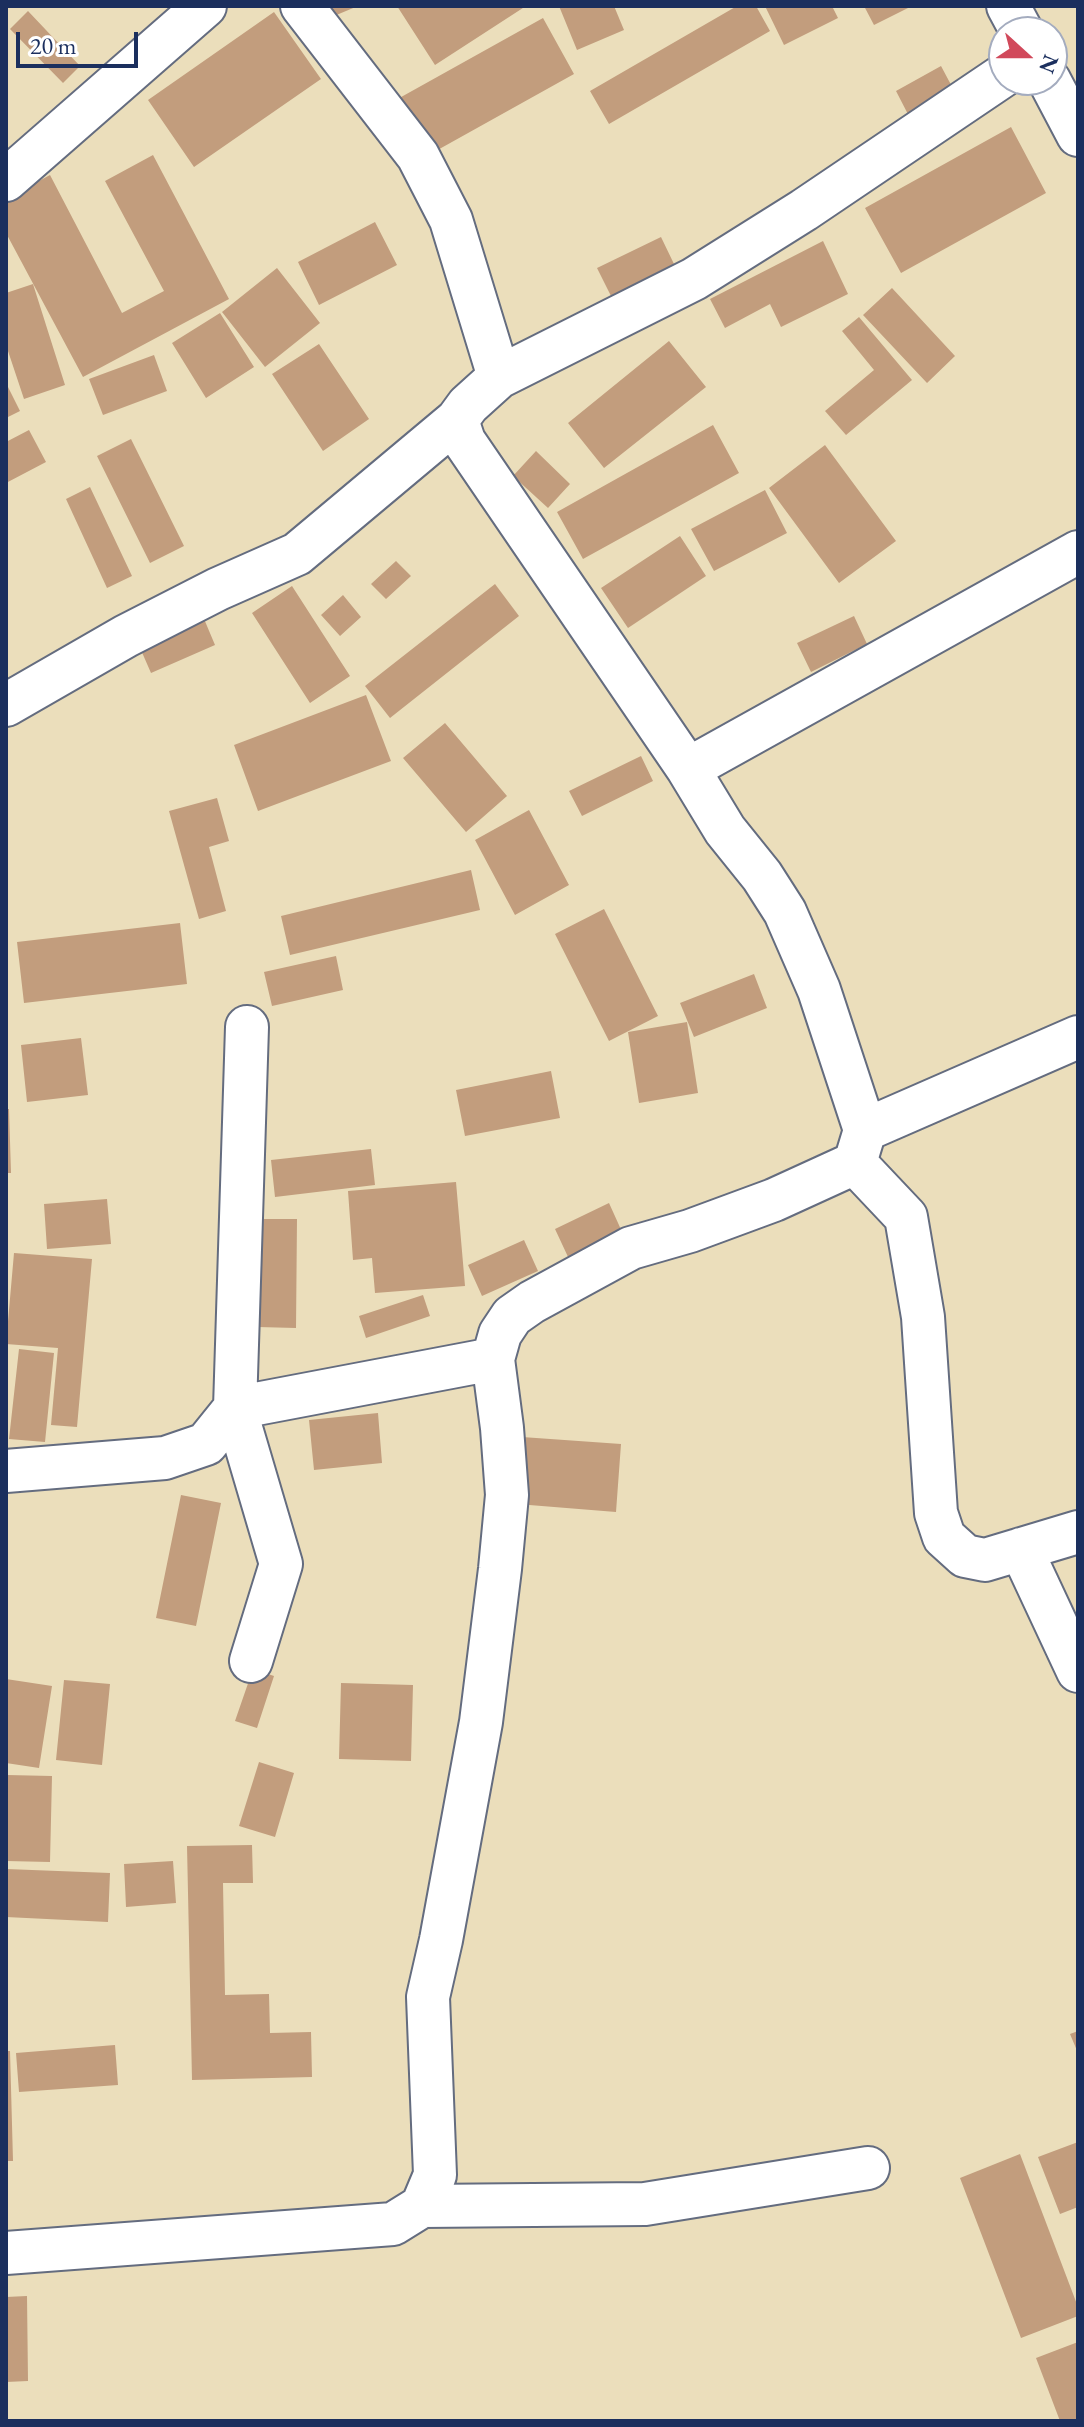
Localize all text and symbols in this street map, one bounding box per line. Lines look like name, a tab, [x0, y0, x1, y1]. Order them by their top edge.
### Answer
scale bar	[20, 16, 142, 66]
north arrow	[988, 16, 1068, 96]
text: 20 m	[30, 30, 77, 61]
text: N	[1032, 51, 1066, 78]

